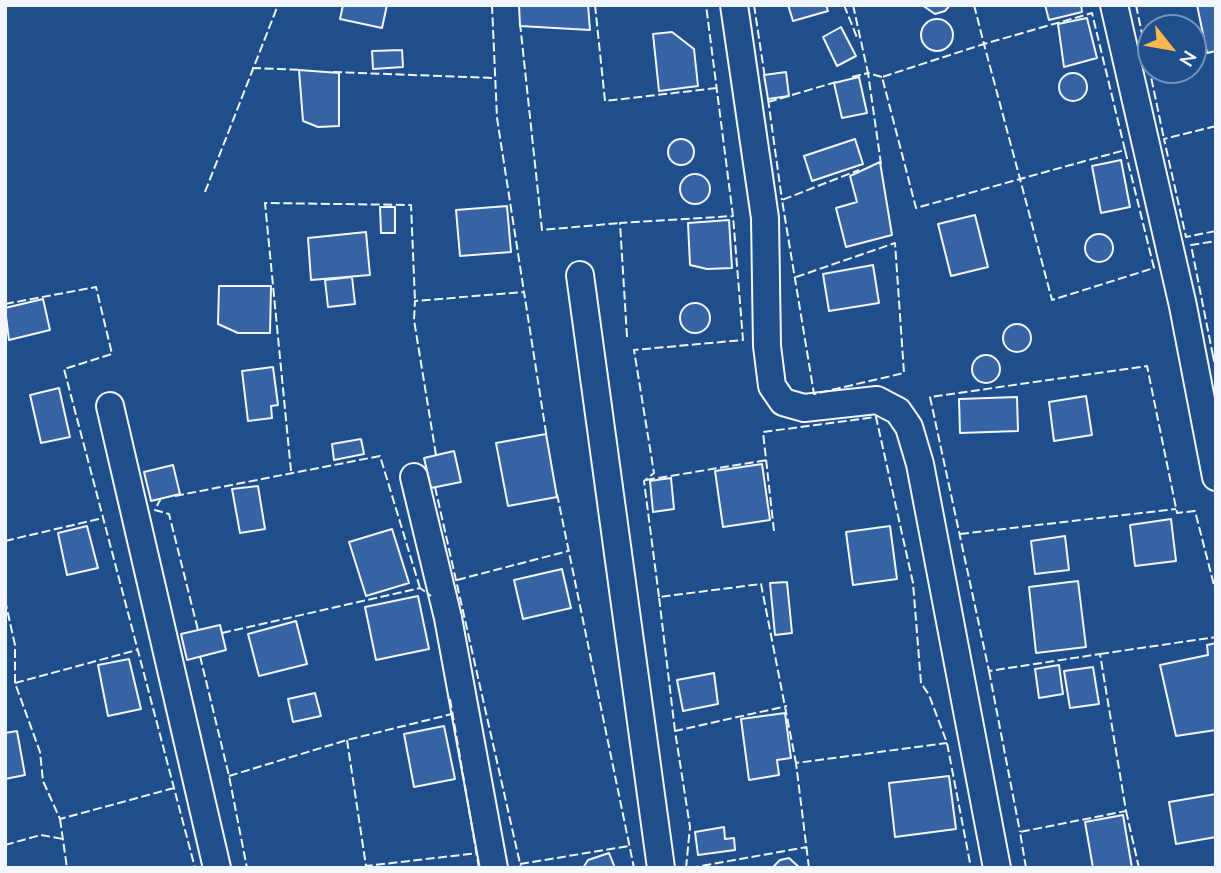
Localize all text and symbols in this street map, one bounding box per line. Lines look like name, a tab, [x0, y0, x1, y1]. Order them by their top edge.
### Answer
north arrow	[1137, 14, 1207, 84]
text: N	[1174, 46, 1202, 71]

